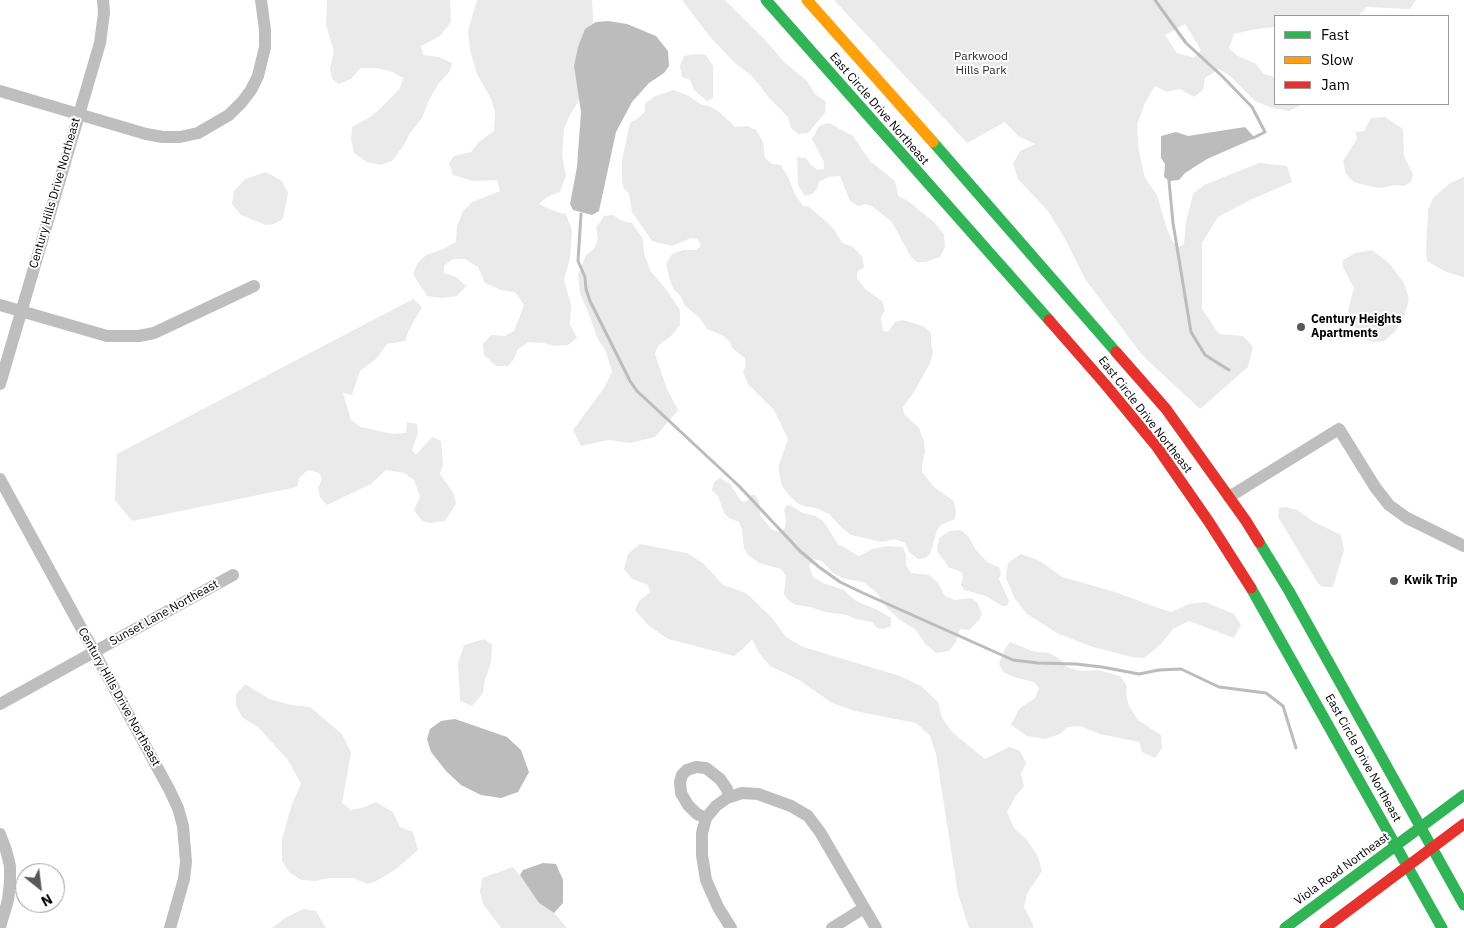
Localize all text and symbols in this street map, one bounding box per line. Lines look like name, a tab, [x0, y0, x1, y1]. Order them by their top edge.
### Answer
legend	[1274, 15, 1449, 105]
text: Fast	[1321, 25, 1349, 44]
street label: East Circle Drive Northeast	[826, 50, 932, 168]
park label: Parkwood Hills Park	[954, 50, 1008, 78]
text: Slow	[1321, 50, 1354, 69]
text: Jam	[1321, 75, 1350, 94]
street label: Century Hills Drive Northeast	[27, 116, 83, 270]
place label: Century Heights Apartments	[1311, 313, 1402, 341]
marker: Century Heights Apartments	[1295, 321, 1307, 333]
street label: East Circle Drive Northeast	[1095, 354, 1195, 476]
place label: Kwik Trip	[1404, 574, 1457, 588]
marker: Kwik Trip	[1388, 575, 1400, 587]
street label: Sunset Lane Northeast	[107, 577, 221, 649]
street label: Century Hills Drive Northeast	[75, 625, 163, 769]
street label: East Circle Drive Northeast	[1322, 692, 1404, 824]
street label: Viola Road Northeast	[1292, 830, 1392, 908]
north arrow	[15, 863, 65, 913]
text: N	[38, 890, 56, 911]

